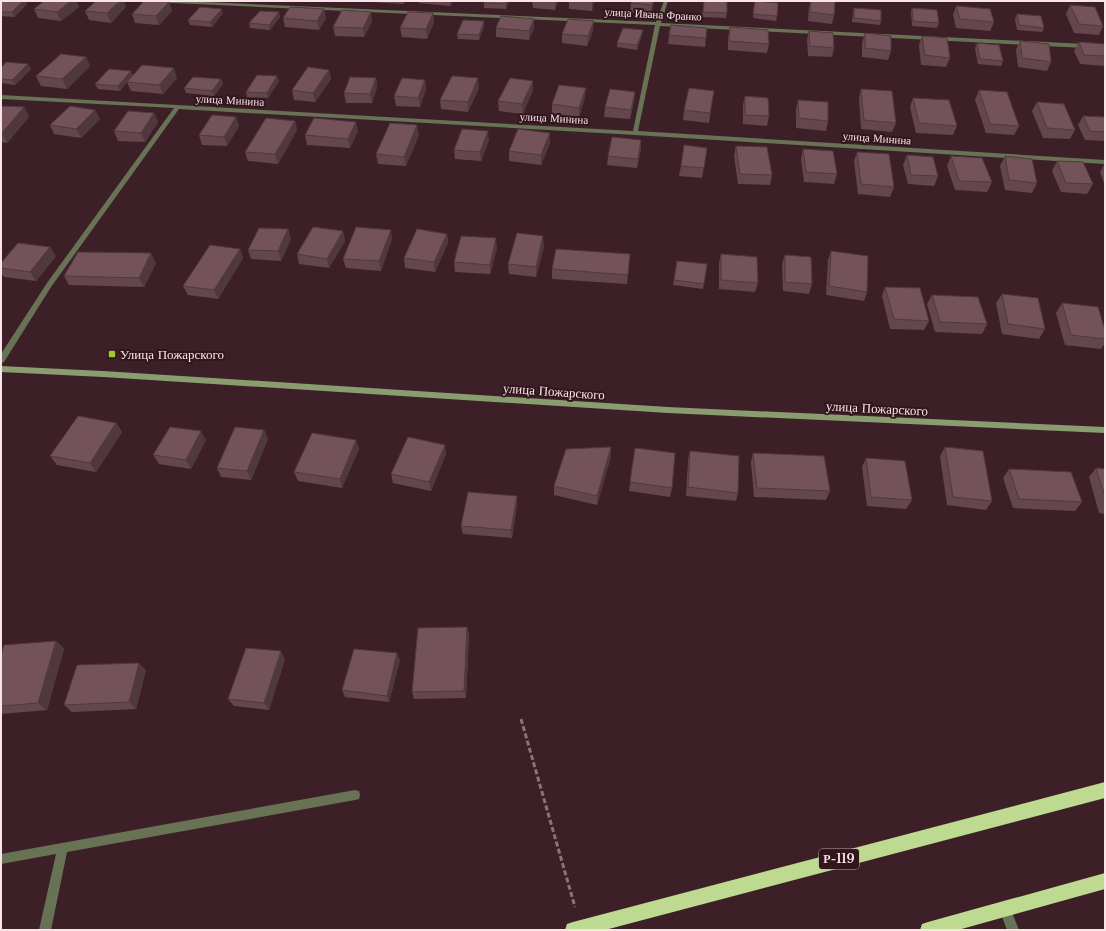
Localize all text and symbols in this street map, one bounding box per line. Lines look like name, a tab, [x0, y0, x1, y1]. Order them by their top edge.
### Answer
street label: улица Ивана Франко	[604, 4, 702, 24]
street label: улица Минина	[195, 91, 265, 109]
street label: улица Минина	[519, 109, 589, 127]
street label: улица Минина	[842, 129, 912, 147]
place label: Улица Пожарского	[120, 346, 224, 363]
marker: Улица Пожарского	[107, 349, 117, 359]
street label: улица Пожарского	[502, 379, 605, 404]
street label: улица Пожарского	[826, 397, 928, 420]
road number: Р-119	[819, 849, 859, 869]

